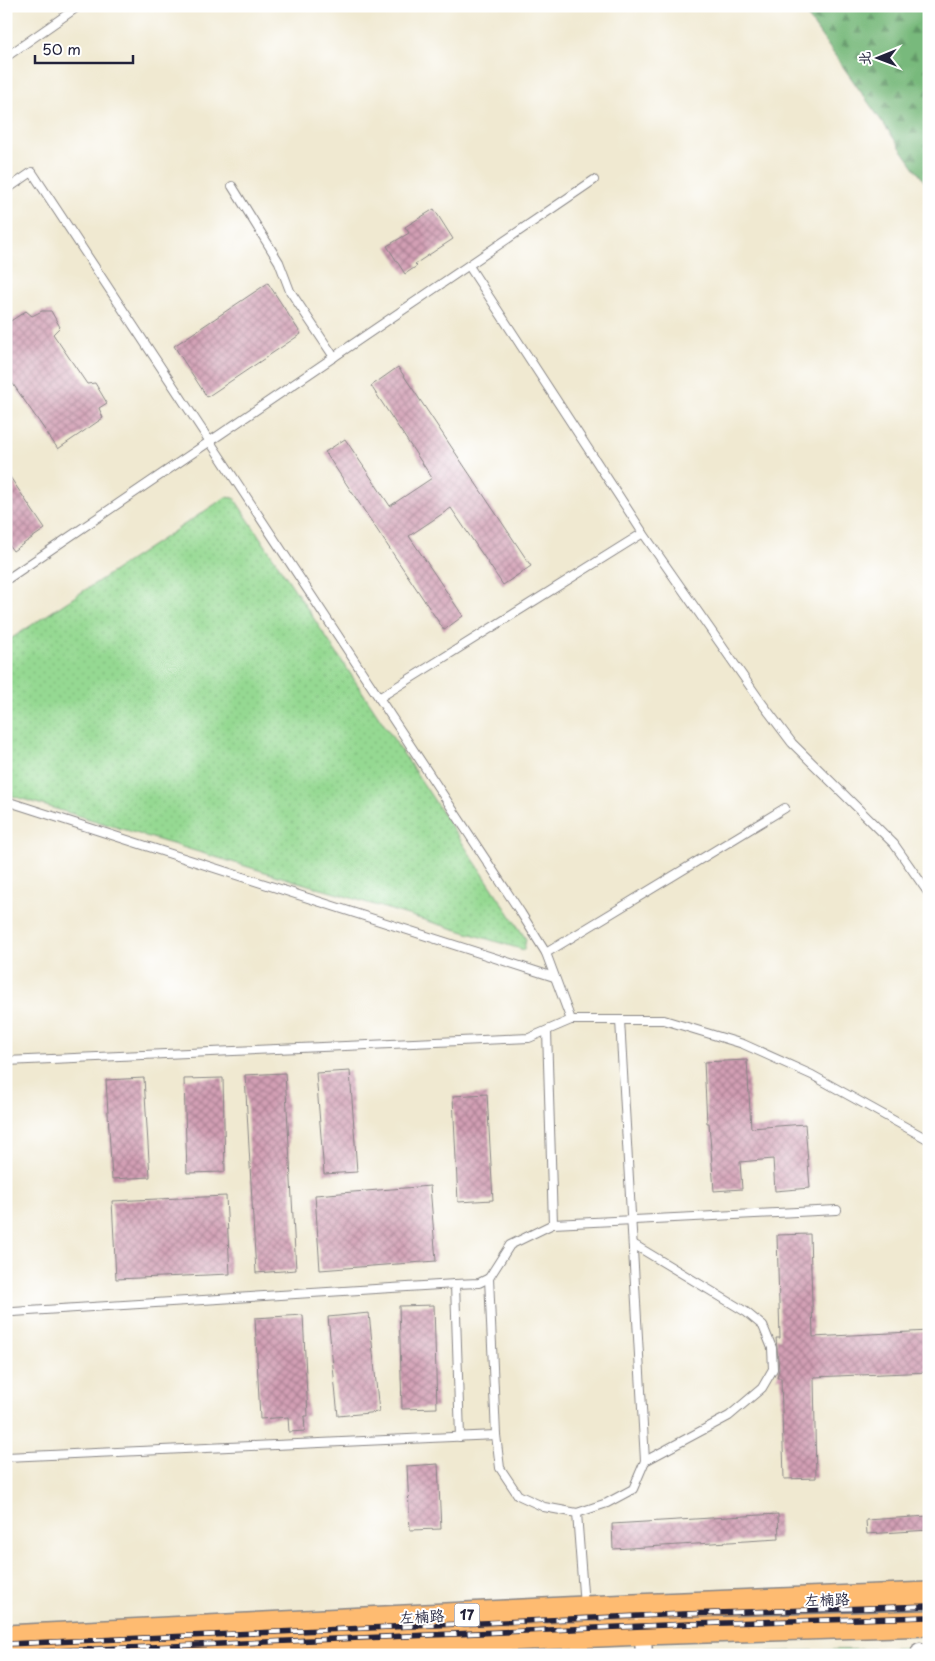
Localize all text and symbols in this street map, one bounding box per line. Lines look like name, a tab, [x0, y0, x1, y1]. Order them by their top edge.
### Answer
scale bar	[35, 32, 132, 64]
north arrow	[852, 32, 902, 82]
text: 50 m	[42, 37, 81, 60]
text: 北	[854, 51, 875, 65]
street label: 左楠路	[804, 1586, 850, 1611]
street label: 左楠路	[399, 1603, 445, 1628]
road number: 17	[454, 1604, 480, 1626]

